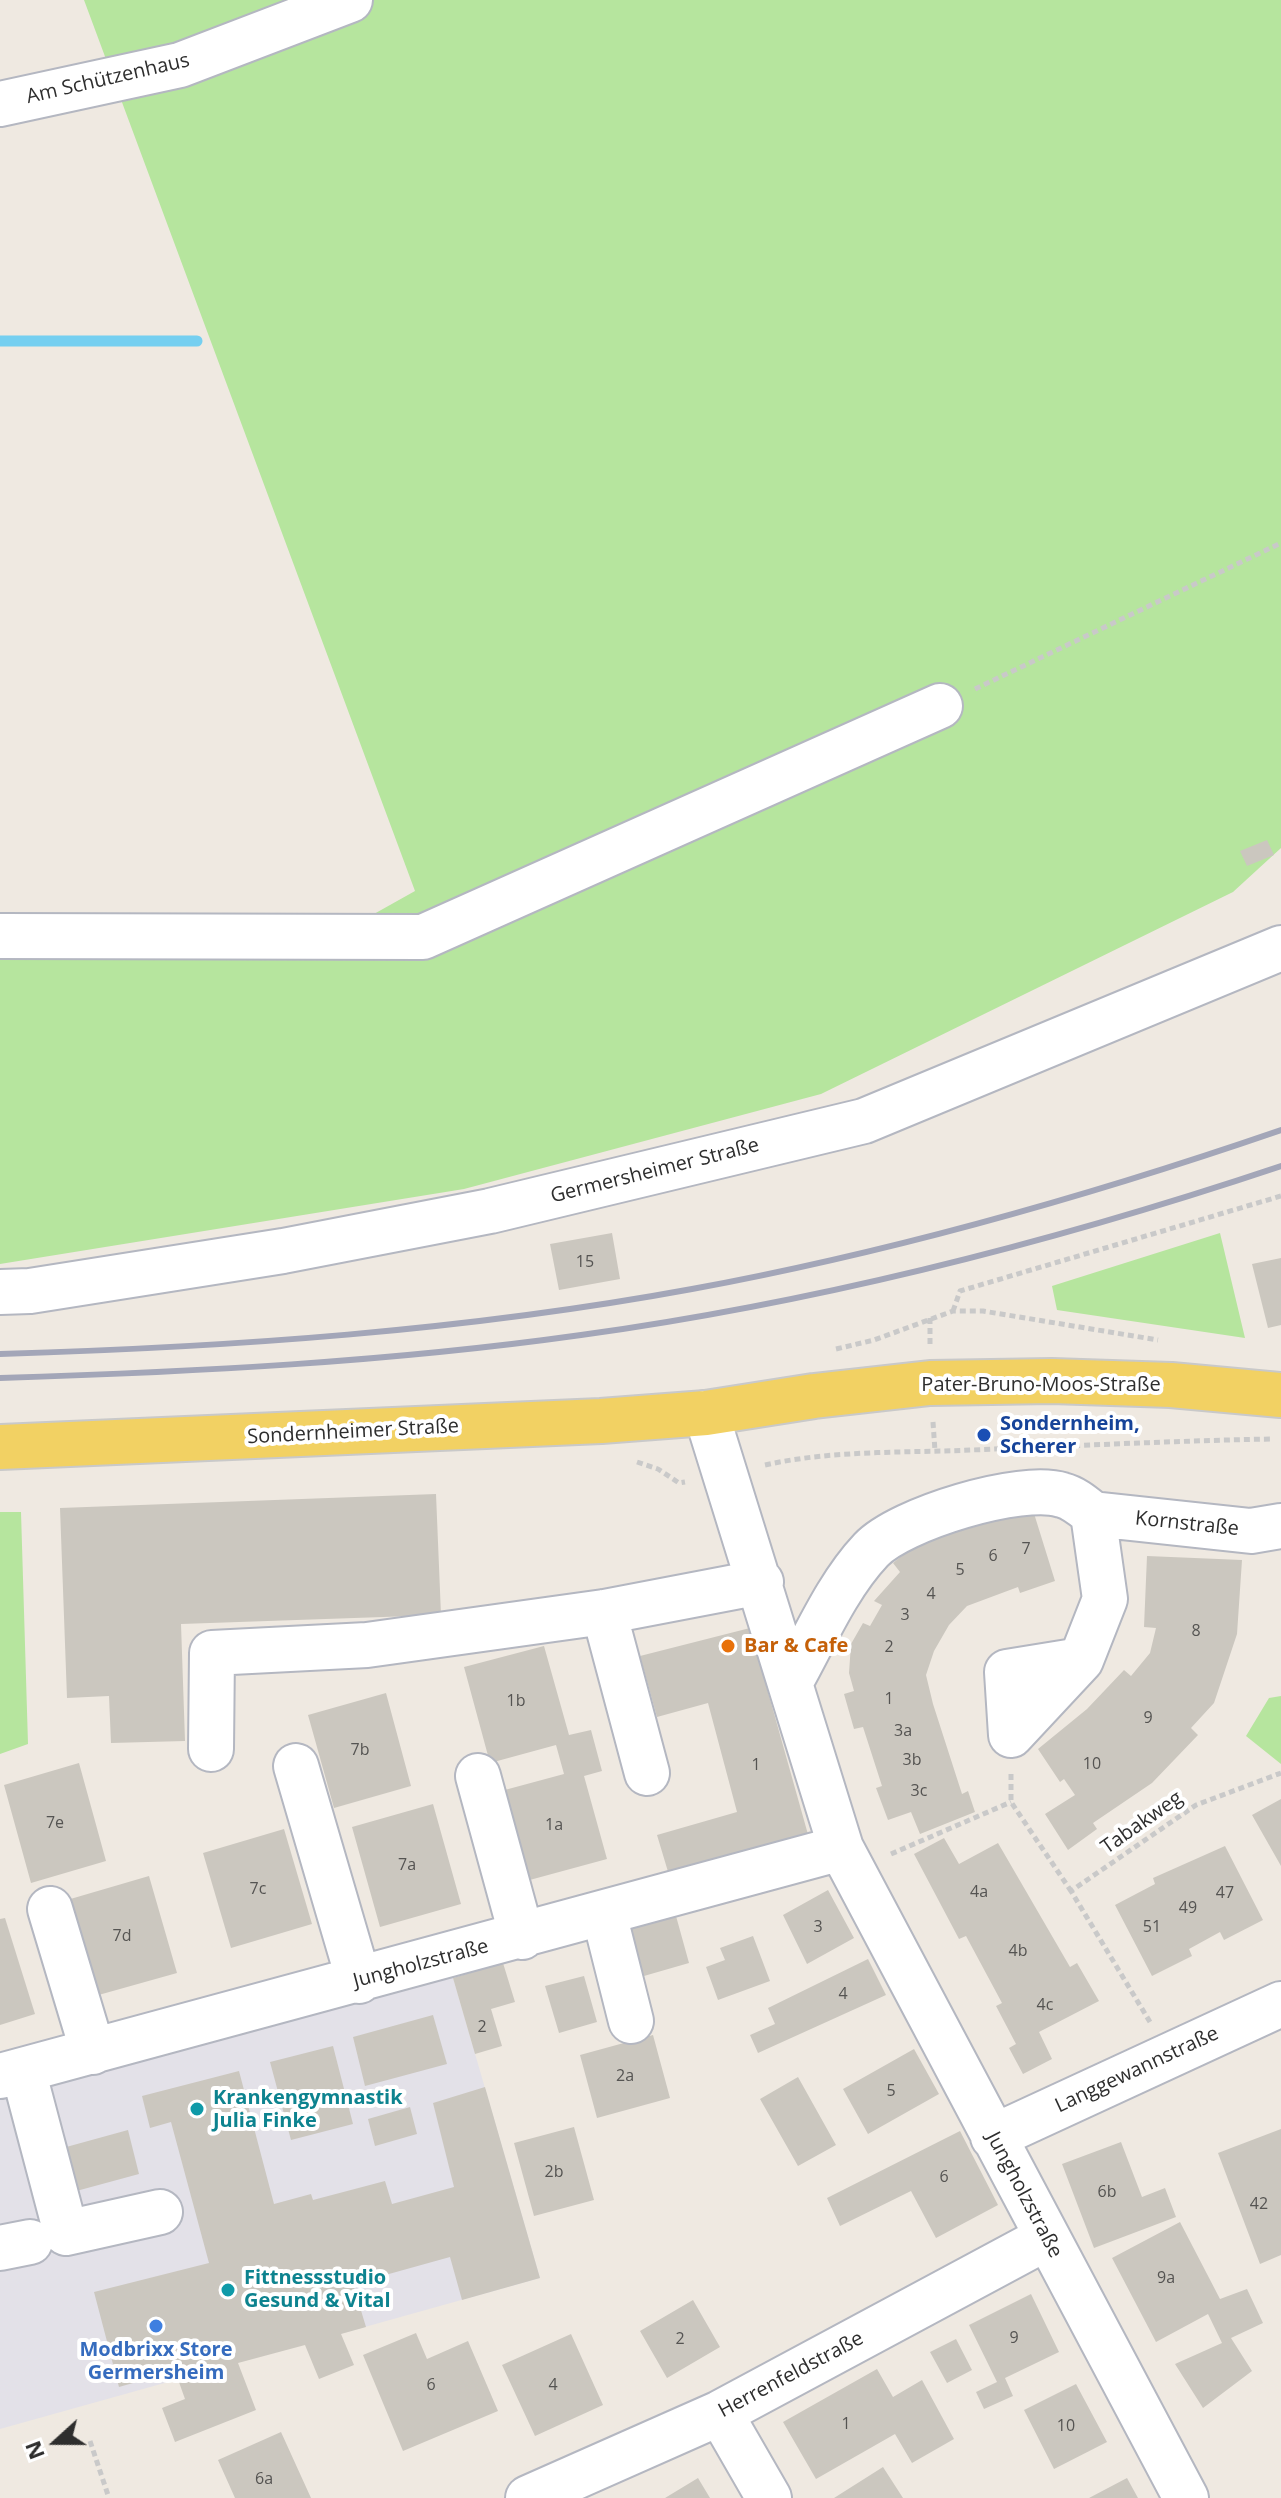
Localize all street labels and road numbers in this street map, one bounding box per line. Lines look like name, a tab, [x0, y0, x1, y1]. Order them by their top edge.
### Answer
street label: Am Schützenhaus	[24, 49, 192, 109]
street label: Germersheimer Straße	[548, 1133, 762, 1209]
street label: Pater-Bruno-Moos-Straße	[921, 1373, 1161, 1397]
street label: Sondernheimer Straße	[247, 1414, 459, 1450]
street label: Kornstraße	[1134, 1507, 1240, 1541]
street label: Tabakweg	[1097, 1786, 1187, 1860]
street label: Jungholzstraße	[351, 1934, 491, 1994]
street label: Langgewannstraße	[1051, 2022, 1223, 2118]
street label: Jungholzstraße	[981, 2128, 1067, 2262]
street label: Herrenfeldstraße	[714, 2327, 868, 2423]

